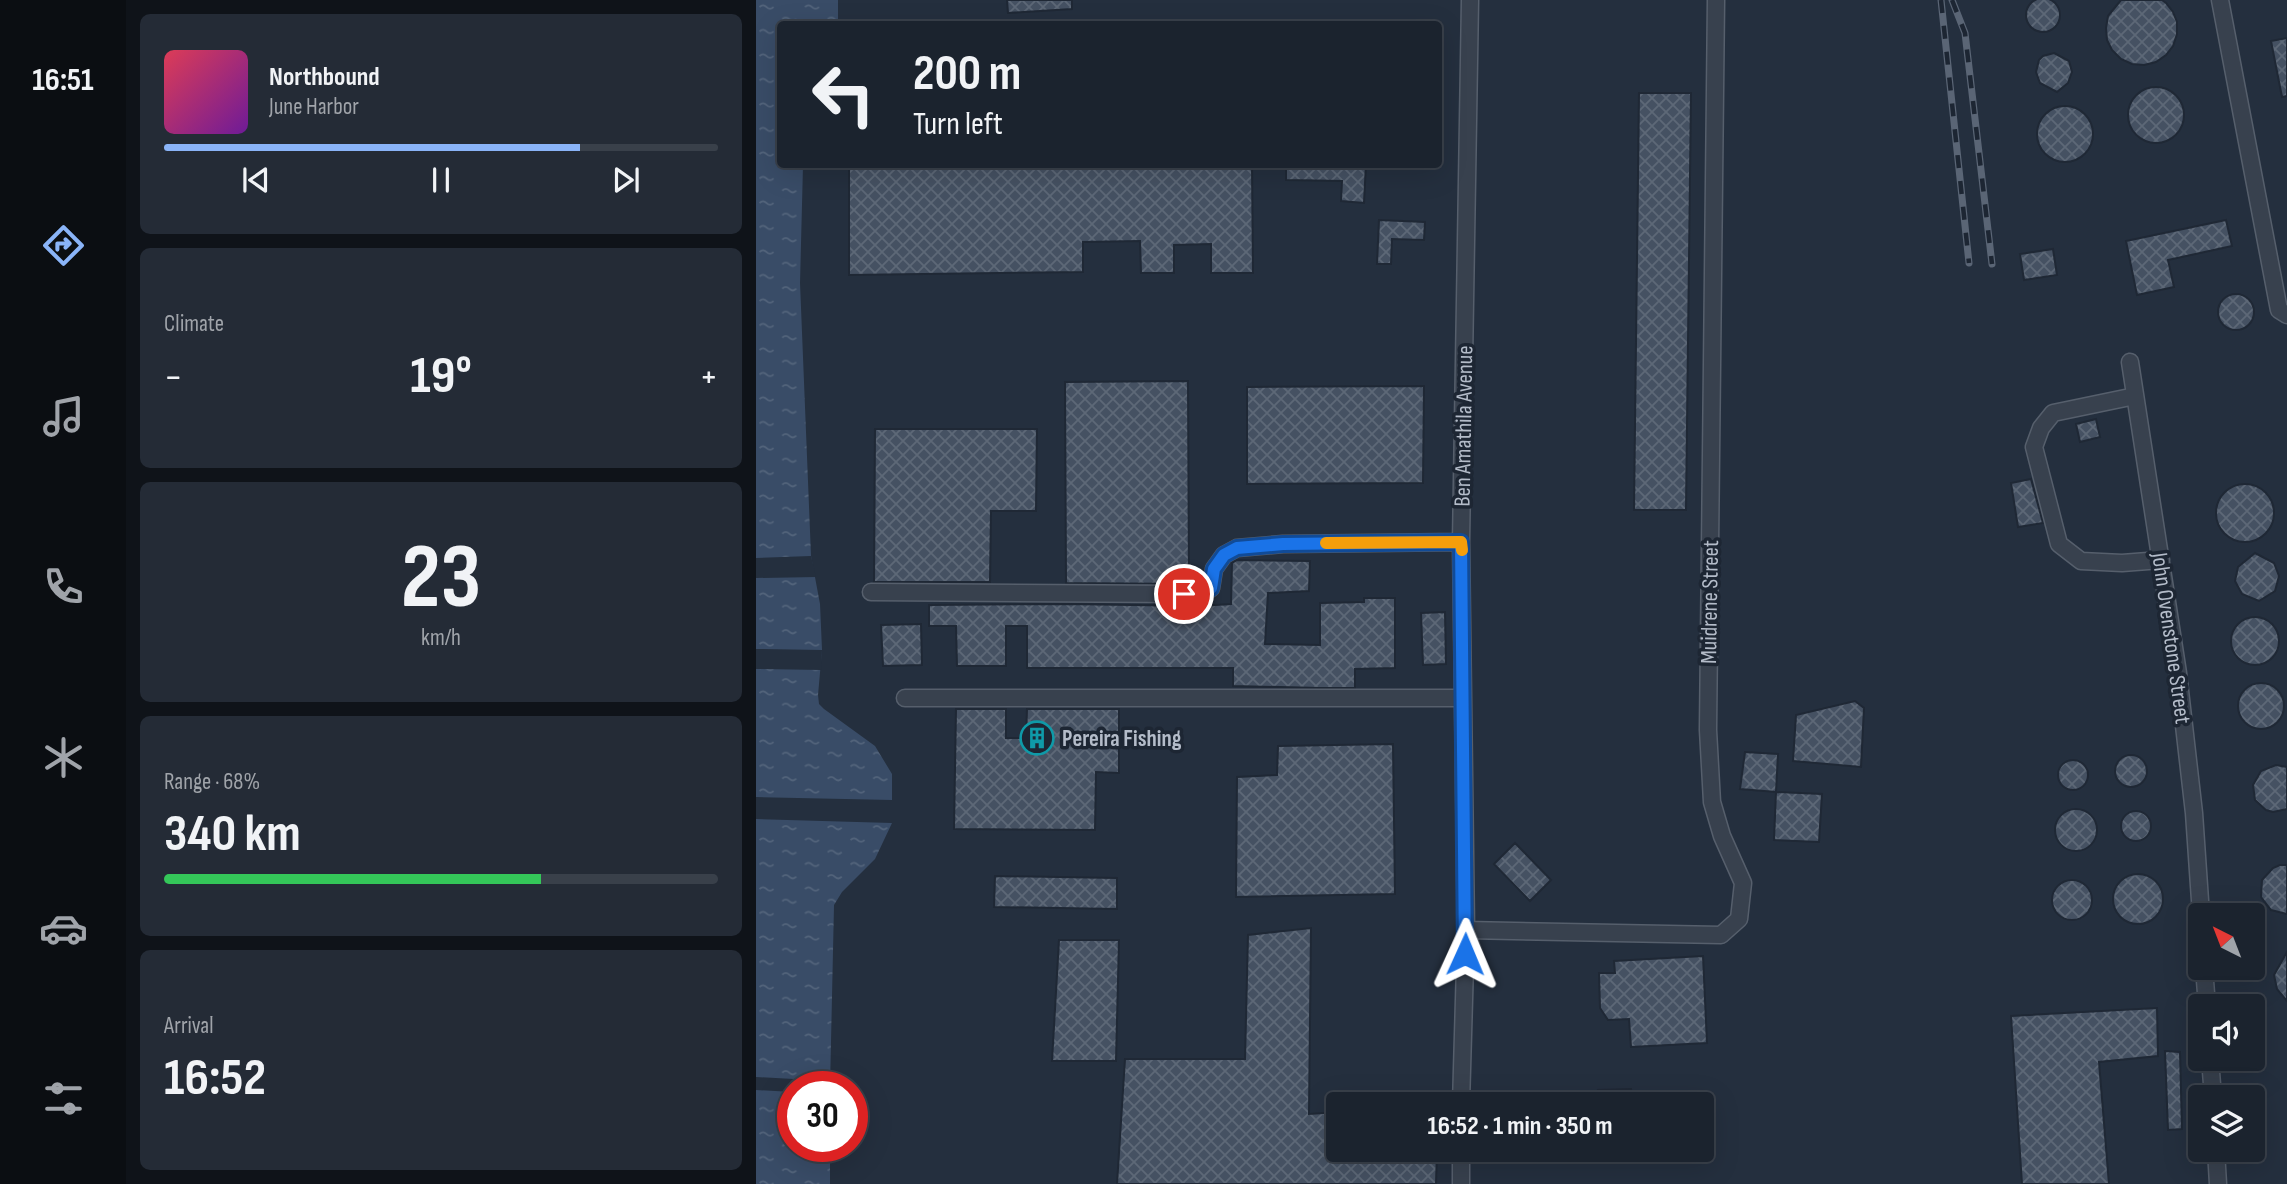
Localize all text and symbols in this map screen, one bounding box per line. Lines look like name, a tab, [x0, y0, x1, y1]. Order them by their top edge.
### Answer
text: 200 m	[913, 45, 1021, 104]
icon: left	[798, 49, 889, 140]
text: 16:51	[32, 61, 94, 100]
text: Northbound	[269, 62, 380, 93]
text: June Harbor	[269, 93, 359, 121]
text: Turn left	[913, 105, 1003, 144]
icon: previous	[237, 161, 275, 199]
icon: pause	[422, 161, 460, 199]
icon: next	[607, 161, 645, 199]
icon: directions	[39, 221, 88, 270]
text: Climate	[164, 310, 224, 338]
text: 19°	[410, 345, 472, 408]
street label: Ben Amathila Avenue	[1449, 345, 1479, 507]
text: −	[164, 355, 183, 400]
text: +	[699, 355, 718, 400]
icon: music	[39, 392, 88, 441]
text: 23	[401, 524, 481, 633]
street label: Muidrene Street	[1695, 540, 1725, 664]
street label: John Ovenstone Street	[2145, 550, 2197, 726]
icon: phone	[39, 562, 88, 611]
pin	[1154, 564, 1214, 624]
icon: arrive	[1165, 575, 1203, 613]
text: km/h	[421, 624, 461, 652]
building icon: Pereira Fishing	[1018, 719, 1056, 757]
place label: Pereira Fishing	[1062, 725, 1182, 753]
icon: climate	[39, 733, 88, 782]
text: Range · 68%	[164, 768, 260, 796]
text: 340 km	[164, 803, 301, 866]
north arrow	[2188, 903, 2264, 980]
map controls	[2188, 903, 2265, 1162]
icon: car	[39, 904, 88, 953]
position arrow	[1428, 917, 1502, 991]
button: sound	[2188, 994, 2265, 1071]
text: Arrival	[164, 1012, 213, 1040]
text: 16:52	[164, 1047, 266, 1110]
speed limit sign: 30	[777, 1071, 868, 1162]
icon: filters	[39, 1074, 88, 1123]
button: layers	[2188, 1085, 2265, 1162]
text: 16:52 · 1 min · 350 m	[1428, 1111, 1612, 1142]

